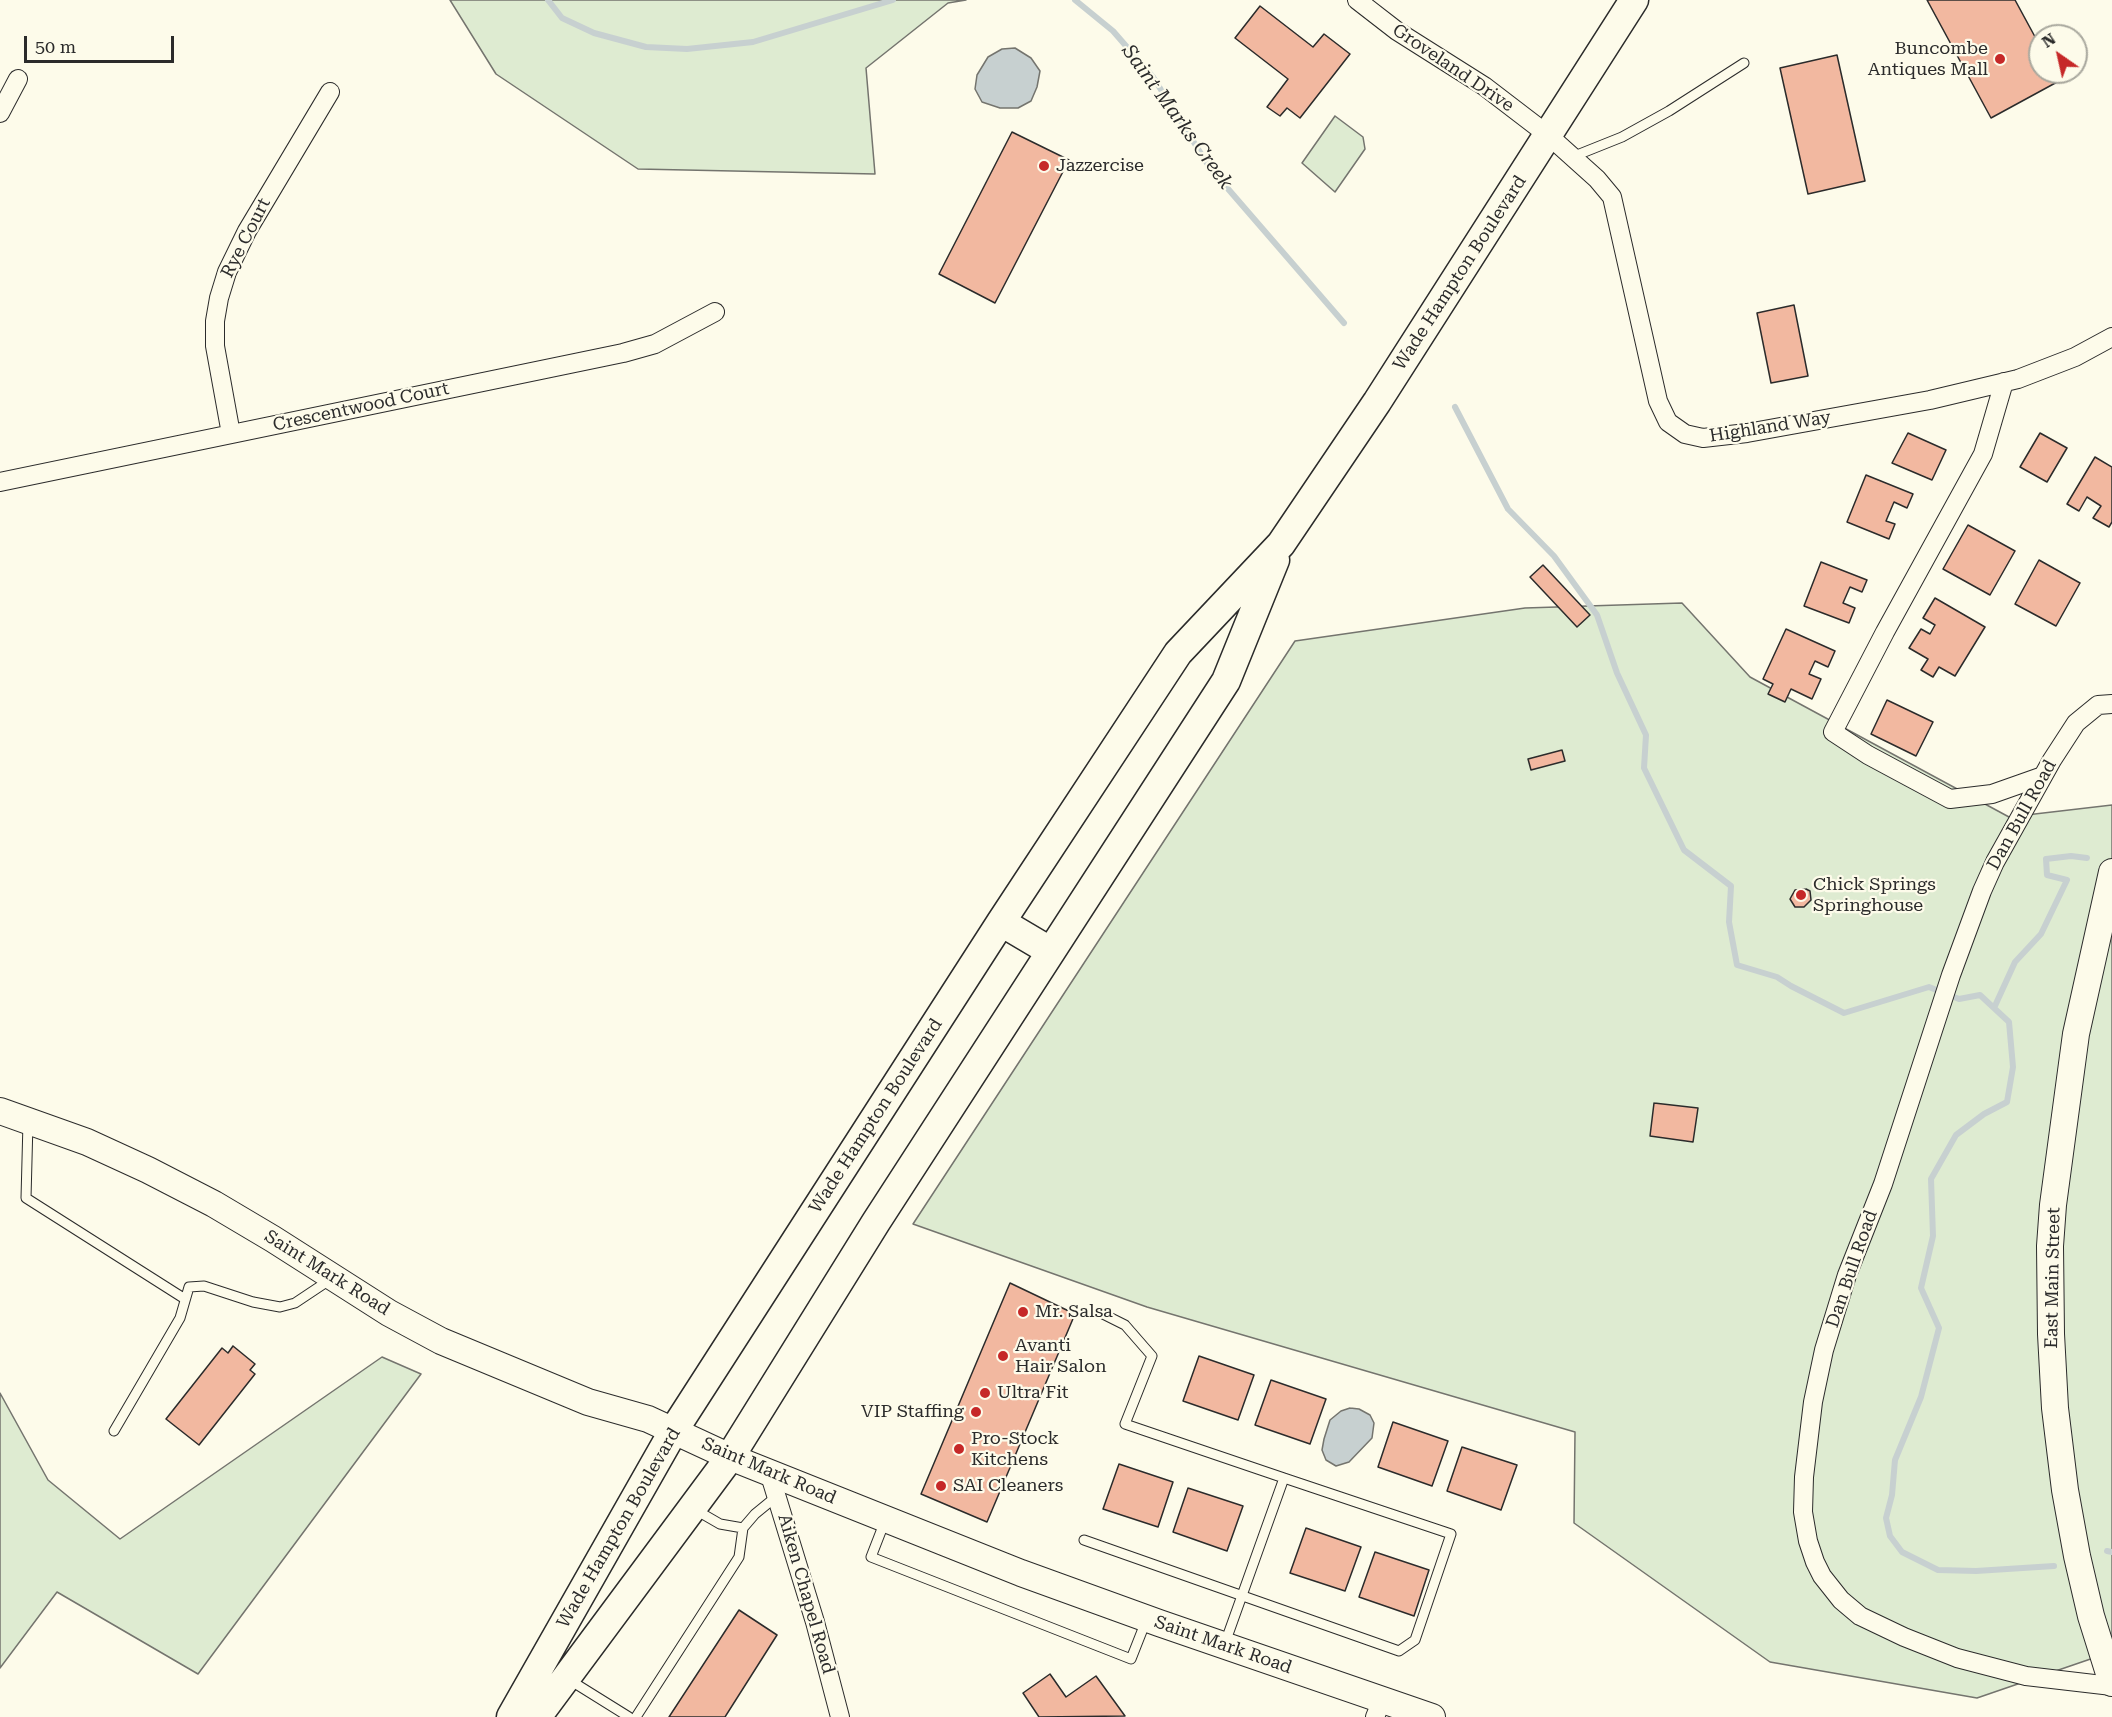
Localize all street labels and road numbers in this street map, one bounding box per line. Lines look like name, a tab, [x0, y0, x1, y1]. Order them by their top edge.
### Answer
street label: Groveland Drive	[1388, 19, 1518, 117]
street label: Wade Hampton Boulevard	[1389, 172, 1531, 374]
street label: Rye Court	[217, 195, 275, 281]
street label: Crescentwood Court	[271, 378, 451, 436]
street label: Highland Way	[1708, 407, 1832, 447]
street label: Dan Bull Road	[1983, 756, 2061, 874]
street label: Wade Hampton Boulevard	[805, 1015, 947, 1217]
street label: Dan Bull Road	[1822, 1207, 1882, 1331]
street label: East Main Street	[2041, 1207, 2065, 1349]
street label: Saint Mark Road	[260, 1226, 394, 1320]
street label: Wade Hampton Boulevard	[553, 1424, 685, 1632]
street label: Saint Mark Road	[699, 1433, 839, 1509]
street label: Aiken Chapel Road	[773, 1512, 839, 1676]
street label: Saint Mark Road	[1151, 1611, 1295, 1679]

